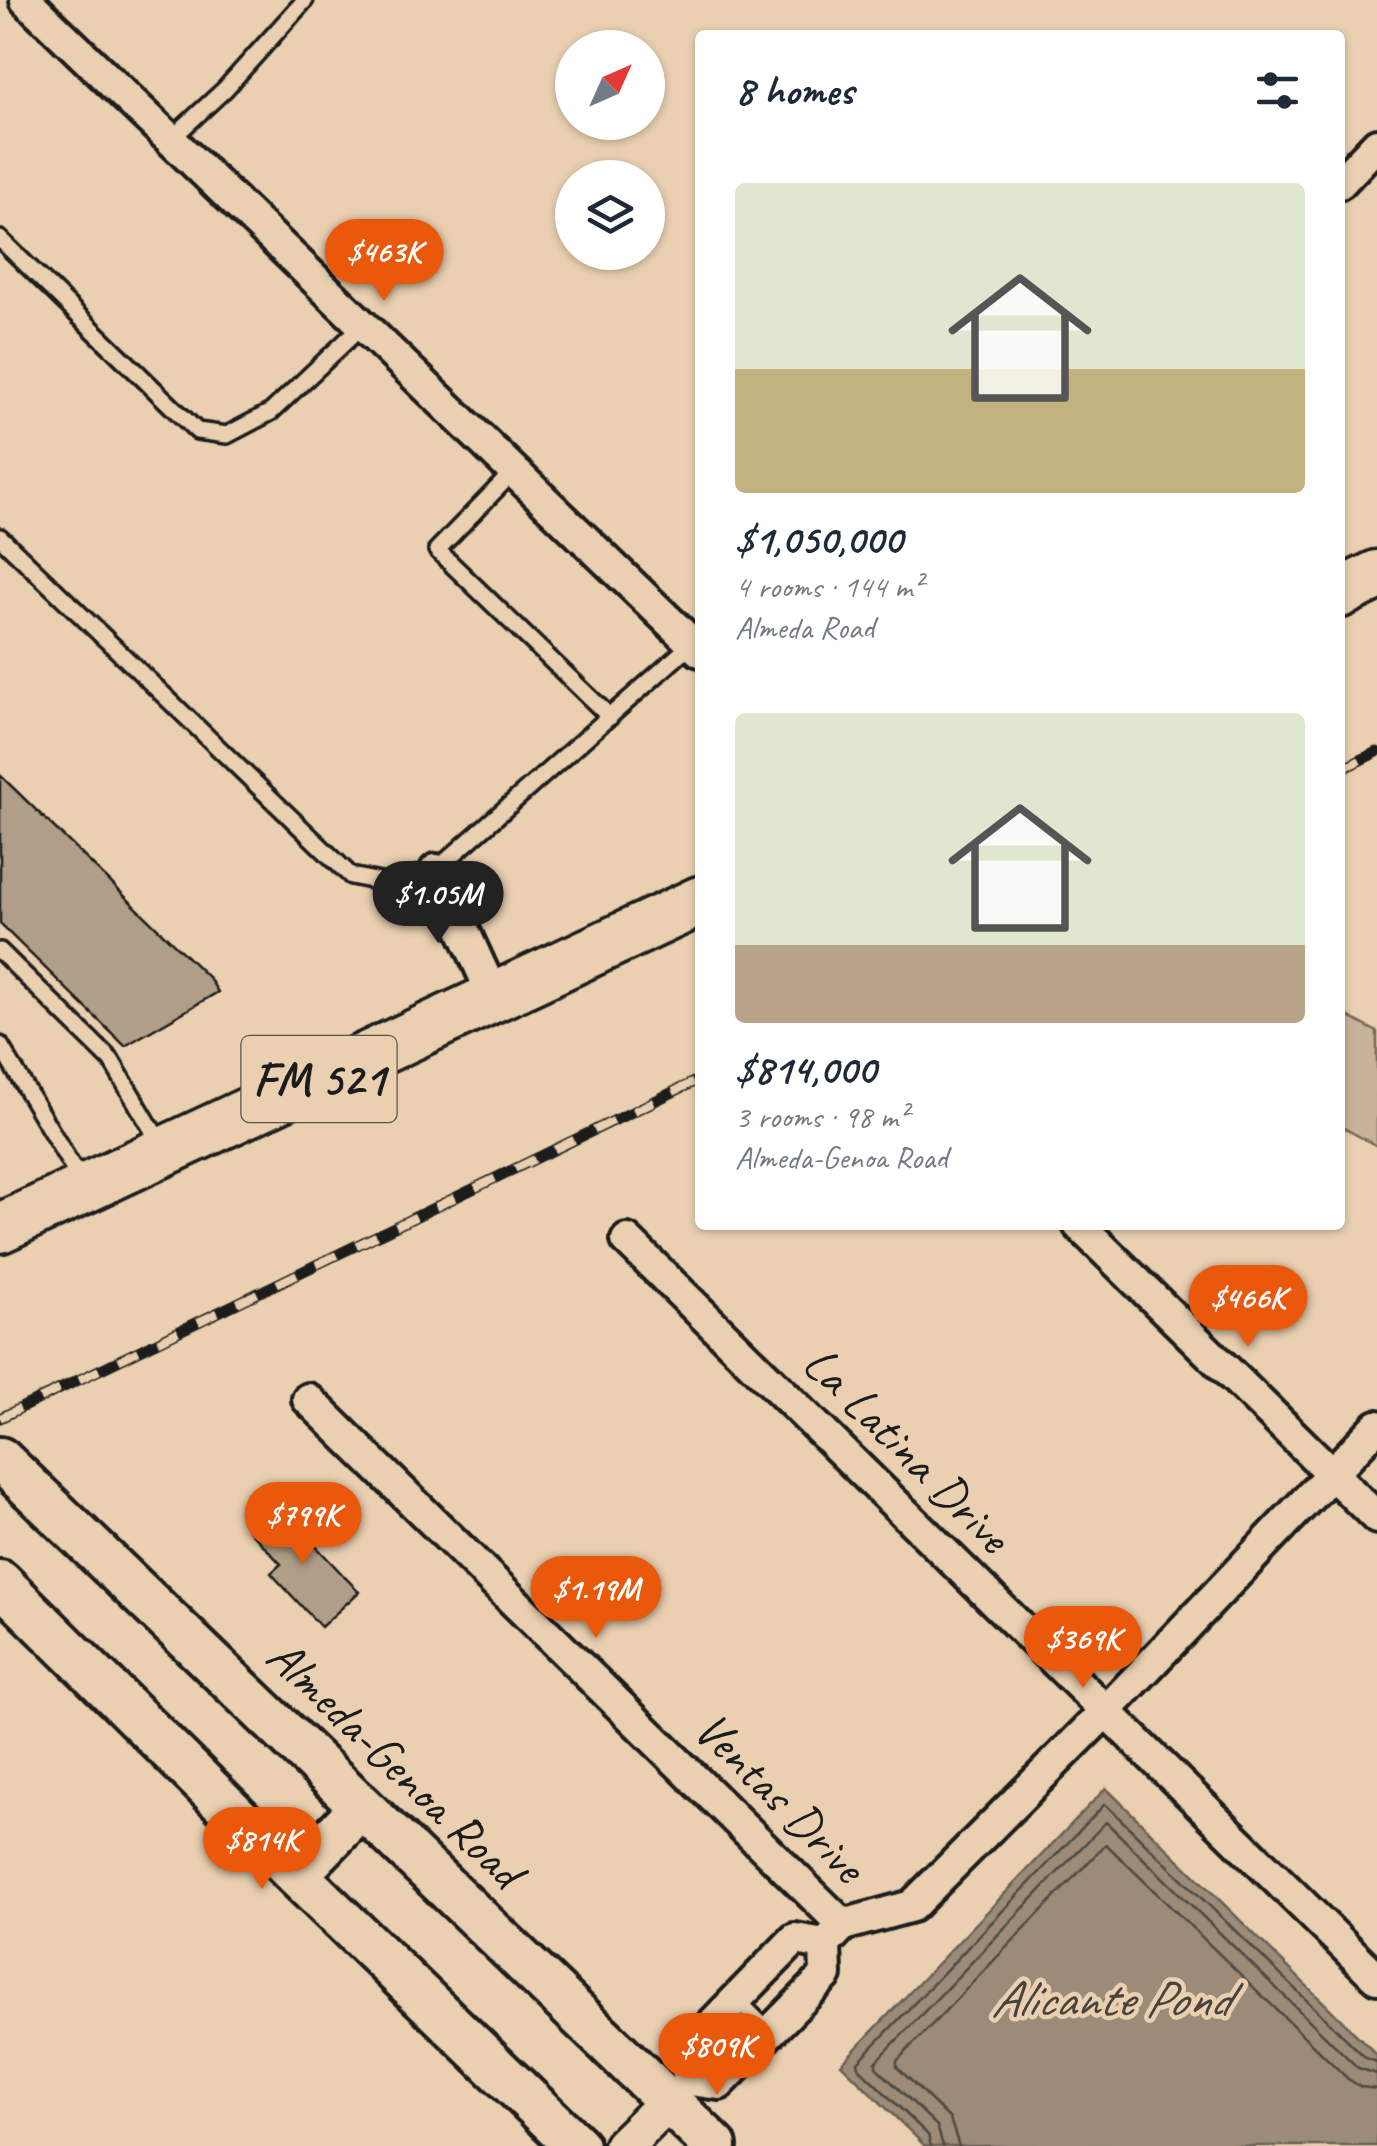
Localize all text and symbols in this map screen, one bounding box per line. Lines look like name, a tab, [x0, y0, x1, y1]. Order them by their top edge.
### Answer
north arrow	[555, 30, 665, 140]
map controls	[555, 30, 665, 270]
icon: filters	[1250, 63, 1305, 118]
text: 8 homes	[735, 64, 854, 117]
button: layers	[555, 160, 665, 270]
pin: $463K	[314, 219, 454, 304]
text: $463K	[347, 231, 421, 272]
icon: home	[930, 248, 1110, 428]
text: $1,050,000	[735, 513, 902, 566]
text: 4 rooms · 144 m²	[735, 566, 922, 607]
text: Almeda Road	[735, 607, 874, 648]
icon: home	[930, 778, 1110, 958]
pin: $1.05M	[357, 861, 519, 946]
text: $1.05M	[395, 873, 481, 914]
road number: FM 521	[242, 1036, 396, 1122]
text: $814,000	[735, 1043, 876, 1096]
text: 3 rooms · 98 m²	[735, 1096, 908, 1137]
text: Almeda-Genoa Road	[735, 1137, 947, 1178]
pin: $466K	[1178, 1265, 1318, 1350]
text: $466K	[1210, 1277, 1286, 1318]
street label: La Latina Drive	[790, 1332, 1026, 1568]
pin: $799K	[233, 1482, 373, 1567]
text: $799K	[267, 1494, 339, 1535]
pin: $1.19M	[515, 1556, 677, 1641]
text: $1.19M	[553, 1568, 639, 1609]
pin: $369K	[1013, 1606, 1153, 1691]
text: $369K	[1046, 1618, 1120, 1659]
street label: Almeda-Genoa Road	[254, 1625, 542, 1906]
street label: Ventas Drive	[681, 1698, 882, 1899]
pin: $814K	[192, 1807, 332, 1892]
text: $814K	[225, 1819, 299, 1860]
water label: Alicante Pond	[991, 1966, 1245, 2032]
pin: $809K	[647, 2013, 787, 2098]
text: $809K	[680, 2025, 754, 2066]

